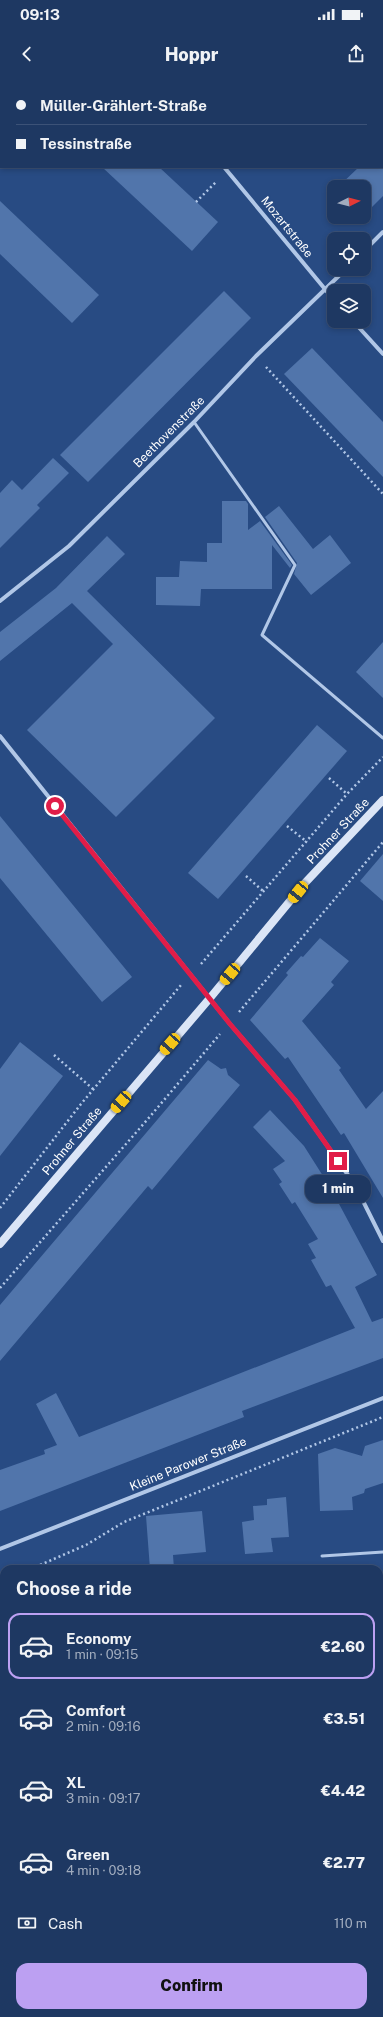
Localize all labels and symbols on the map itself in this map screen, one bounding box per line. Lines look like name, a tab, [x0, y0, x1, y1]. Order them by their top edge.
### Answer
north arrow	[327, 180, 371, 224]
street label: Mozartstraße	[258, 194, 316, 260]
street label: Beethovenstraße	[131, 393, 208, 470]
street label: Prohner Straße	[304, 795, 372, 867]
route start	[46, 797, 64, 815]
car	[286, 879, 310, 905]
car	[218, 961, 242, 987]
car	[158, 1031, 182, 1057]
car	[109, 1089, 133, 1115]
street label: Prohner Straße	[39, 1104, 105, 1178]
route end	[329, 1152, 347, 1170]
callout: 1 min	[305, 1175, 371, 1203]
street label: Kleine Parower Straße	[128, 1434, 249, 1494]

